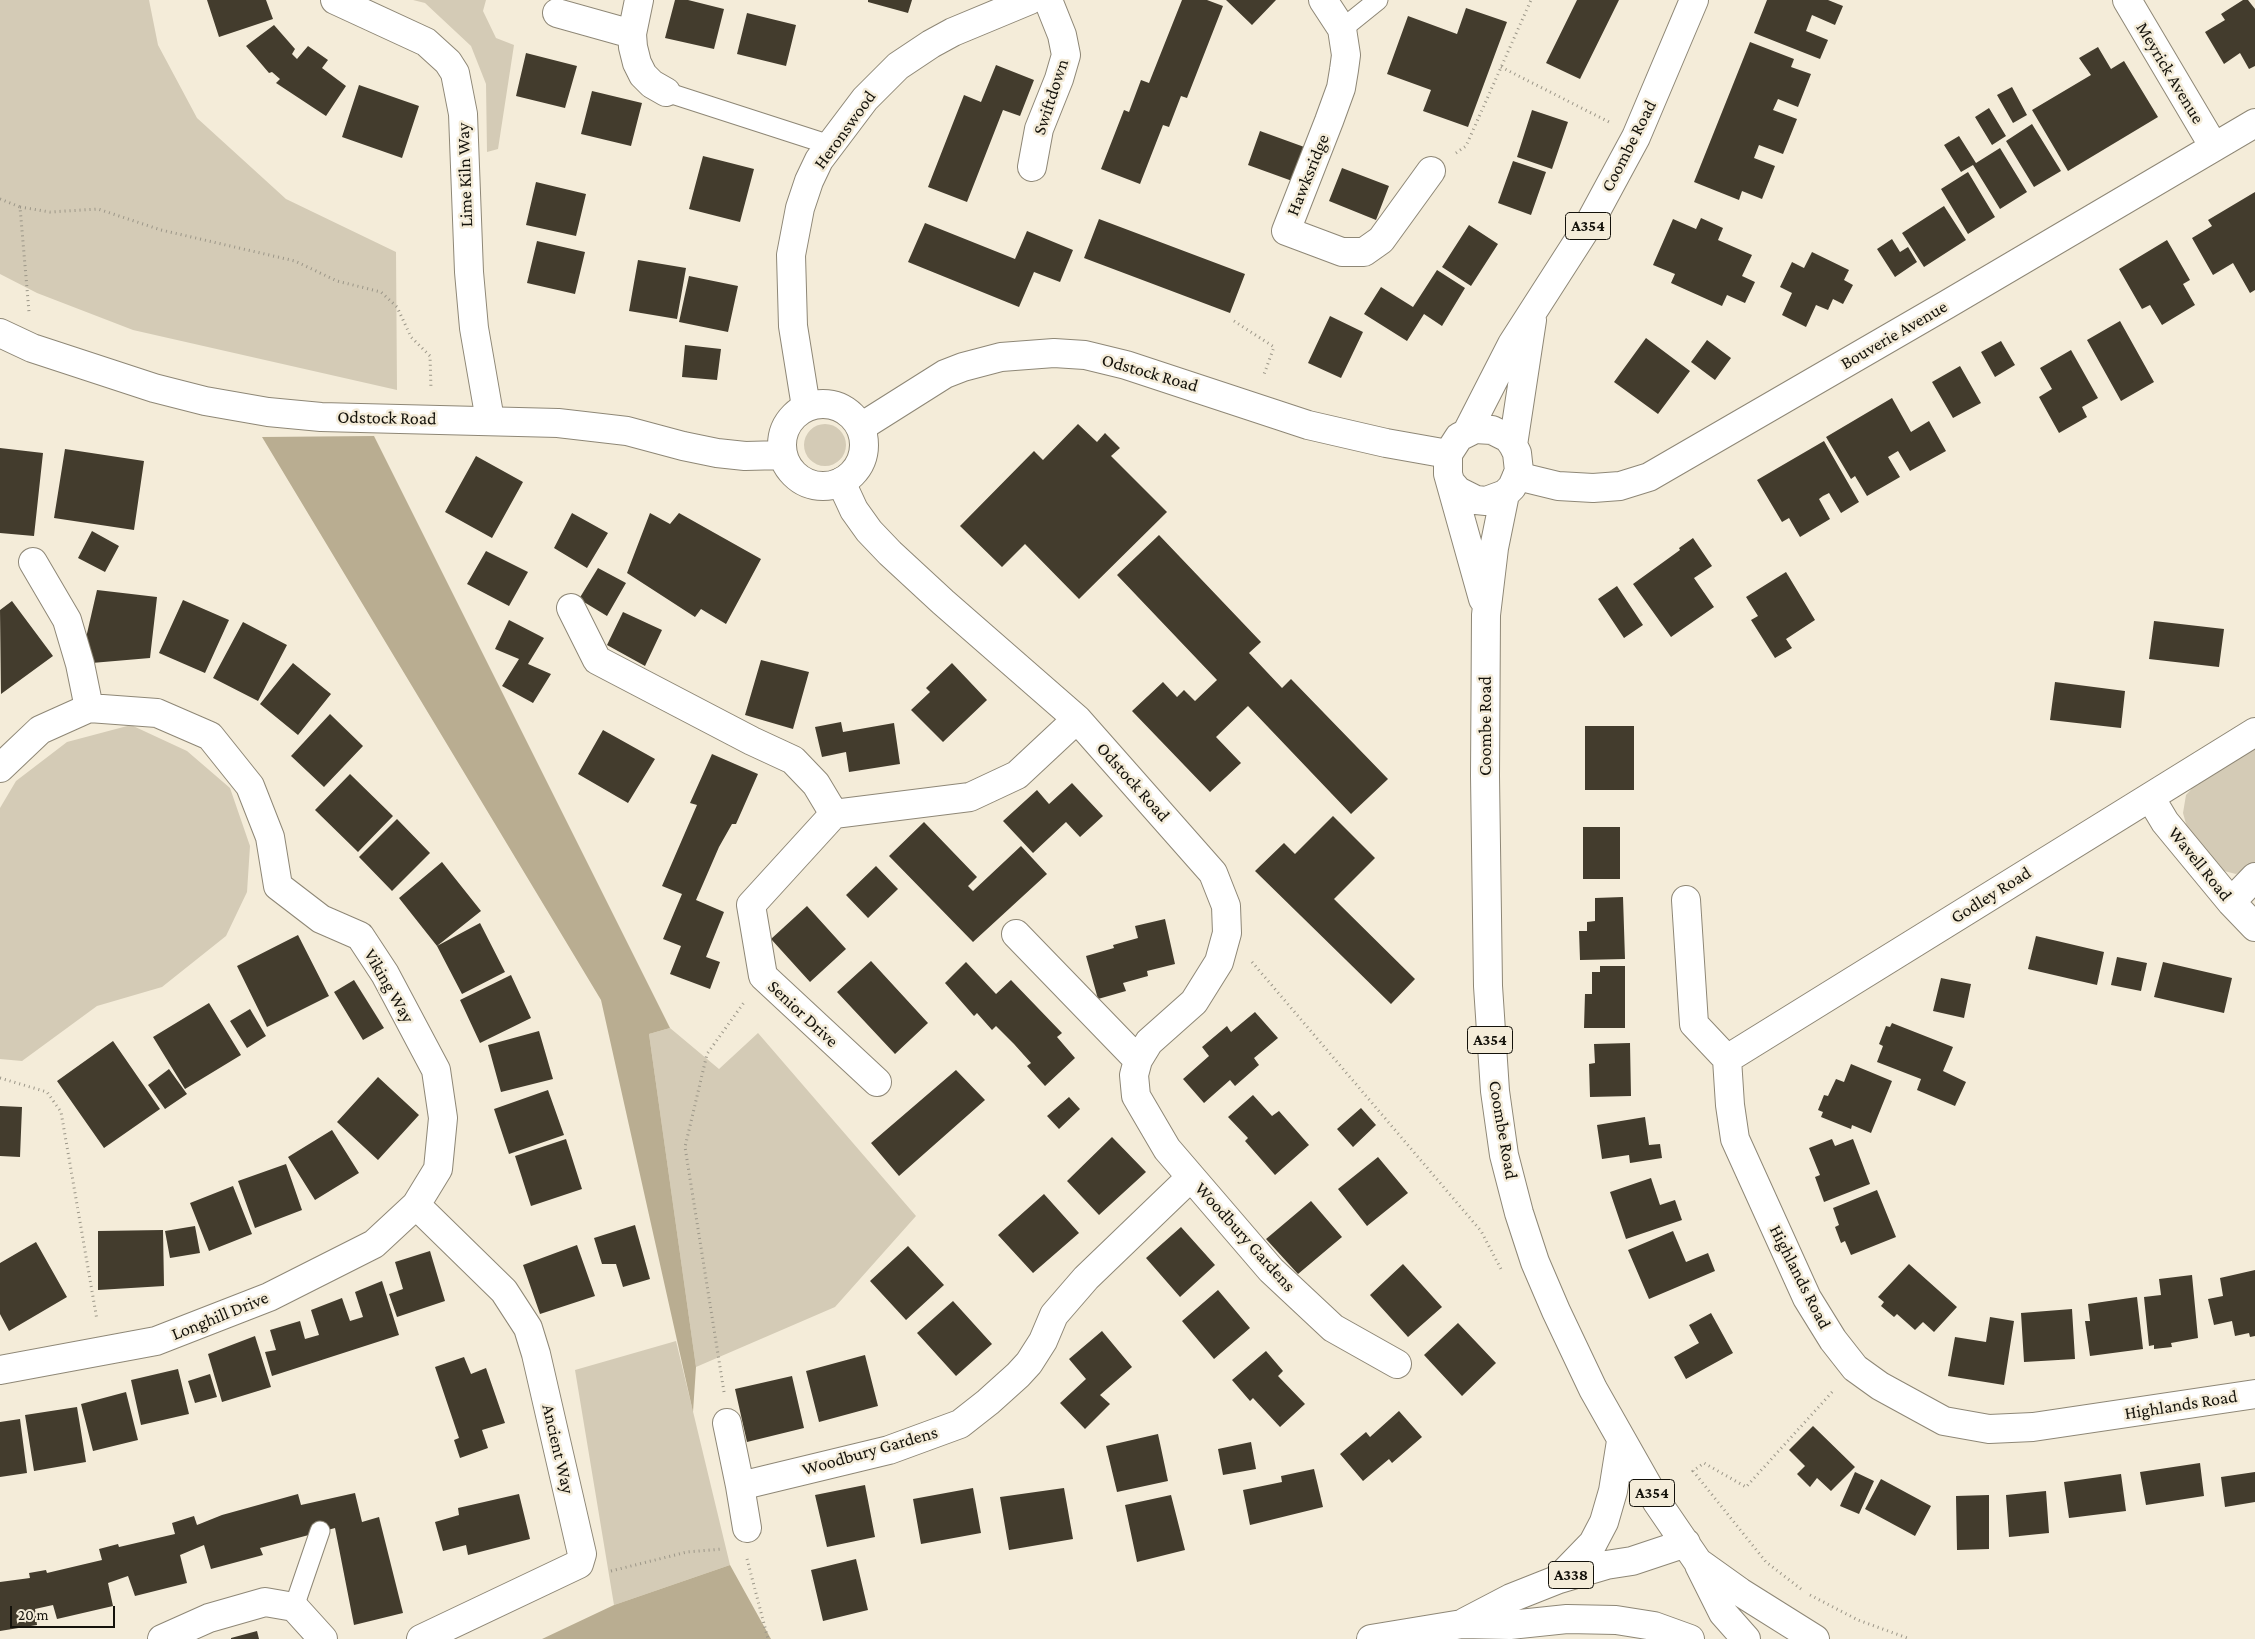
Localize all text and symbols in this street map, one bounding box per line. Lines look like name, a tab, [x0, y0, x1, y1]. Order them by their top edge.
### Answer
street label: Meyrick Avenue	[2131, 18, 2209, 128]
street label: Swiftdown	[1029, 56, 1073, 138]
street label: Heronswood	[809, 87, 881, 173]
street label: Coombe Road	[1597, 97, 1661, 195]
street label: Lime Kiln Way	[452, 122, 478, 228]
street label: Hawksridge	[1282, 131, 1334, 219]
road number: A354	[1566, 212, 1610, 240]
street label: Bouverie Avenue	[1837, 296, 1951, 374]
street label: Odstock Road	[1099, 349, 1201, 397]
street label: Odstock Road	[337, 406, 437, 430]
street label: Coombe Road	[1474, 676, 1496, 776]
street label: Odstock Road	[1092, 738, 1174, 826]
street label: Wavell Road	[2163, 822, 2237, 906]
street label: Godley Road	[1947, 862, 2035, 928]
street label: Viking Way	[359, 945, 419, 1027]
street label: Senior Drive	[763, 976, 843, 1052]
road number: A354	[1468, 1026, 1512, 1054]
street label: Coombe Road	[1484, 1079, 1522, 1181]
street label: Woodbury Gardens	[1190, 1178, 1300, 1296]
street label: Highlands Road	[1764, 1221, 1836, 1333]
street label: Longhill Drive	[168, 1287, 272, 1345]
street label: Highlands Road	[2123, 1385, 2239, 1425]
street label: Ancient Way	[537, 1402, 579, 1496]
street label: Woodbury Gardens	[800, 1421, 940, 1481]
road number: A354	[1630, 1480, 1674, 1506]
road number: A338	[1548, 1562, 1594, 1588]
scale bar	[12, 1596, 118, 1628]
text: 20 m	[18, 1607, 49, 1623]

